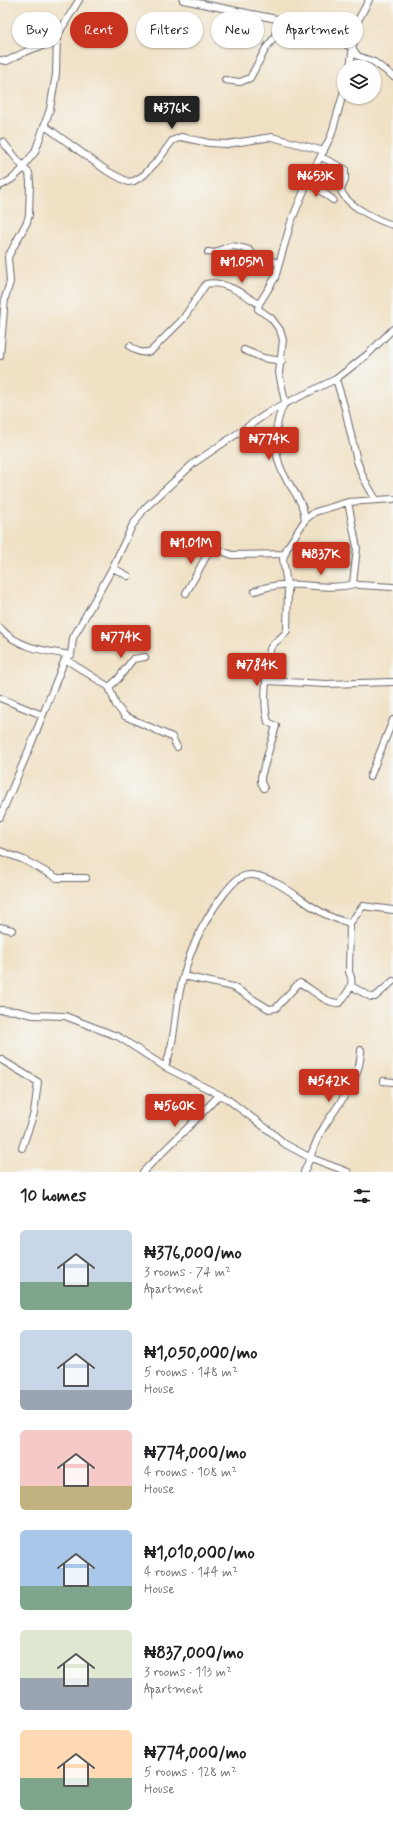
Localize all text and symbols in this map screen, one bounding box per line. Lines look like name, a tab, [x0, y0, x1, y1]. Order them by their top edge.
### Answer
chip: Buy	[12, 12, 62, 48]
chip: Rent	[70, 12, 128, 48]
chip: Filters	[136, 12, 203, 48]
chip: New	[211, 12, 264, 48]
chip: Apartment	[272, 12, 363, 48]
map controls	[337, 60, 381, 104]
button: layers	[337, 60, 381, 104]
pin: ₦376K	[144, 96, 200, 130]
text: ₦376K	[153, 100, 191, 117]
pin: ₦653K	[288, 164, 344, 198]
text: ₦653K	[297, 168, 335, 185]
pin: ₦1.05M	[209, 250, 275, 284]
text: ₦1.05M	[220, 254, 264, 271]
pin: ₦774K	[241, 427, 297, 461]
text: ₦774K	[249, 431, 289, 448]
pin: ₦1.01M	[158, 531, 224, 565]
text: ₦1.01M	[170, 535, 212, 552]
pin: ₦837K	[293, 542, 349, 576]
text: ₦837K	[302, 546, 340, 563]
pin: ₦774K	[93, 625, 149, 659]
text: ₦774K	[101, 629, 141, 646]
pin: ₦784K	[229, 653, 285, 687]
text: ₦784K	[236, 657, 278, 674]
pin: ₦542K	[301, 1069, 357, 1103]
text: ₦542K	[308, 1073, 350, 1090]
pin: ₦560K	[147, 1094, 203, 1128]
text: ₦560K	[154, 1098, 196, 1115]
text: 10 homes	[20, 1185, 86, 1207]
icon: filters	[351, 1185, 373, 1207]
text: ₦376,000/mo	[144, 1242, 242, 1264]
icon: home	[52, 1246, 100, 1294]
text: 3 rooms · 74 m²	[144, 1264, 231, 1281]
text: Apartment	[144, 1281, 203, 1298]
text: ₦1,050,000/mo	[144, 1342, 258, 1364]
icon: home	[52, 1346, 100, 1394]
text: 5 rooms · 148 m²	[144, 1364, 238, 1381]
text: House	[144, 1381, 175, 1398]
text: ₦774,000/mo	[144, 1442, 246, 1464]
icon: home	[52, 1446, 100, 1494]
text: 4 rooms · 108 m²	[144, 1464, 237, 1481]
text: House	[144, 1481, 175, 1498]
text: ₦1,010,000/mo	[144, 1542, 255, 1564]
icon: home	[52, 1546, 100, 1594]
text: 4 rooms · 144 m²	[144, 1564, 238, 1581]
text: House	[144, 1581, 175, 1598]
text: ₦837,000/mo	[144, 1642, 244, 1664]
icon: home	[52, 1646, 100, 1694]
text: 3 rooms · 113 m²	[144, 1664, 232, 1681]
text: Apartment	[144, 1681, 203, 1698]
text: ₦774,000/mo	[144, 1742, 246, 1764]
icon: home	[52, 1746, 100, 1794]
text: 5 rooms · 128 m²	[144, 1764, 237, 1781]
text: House	[144, 1781, 175, 1798]

